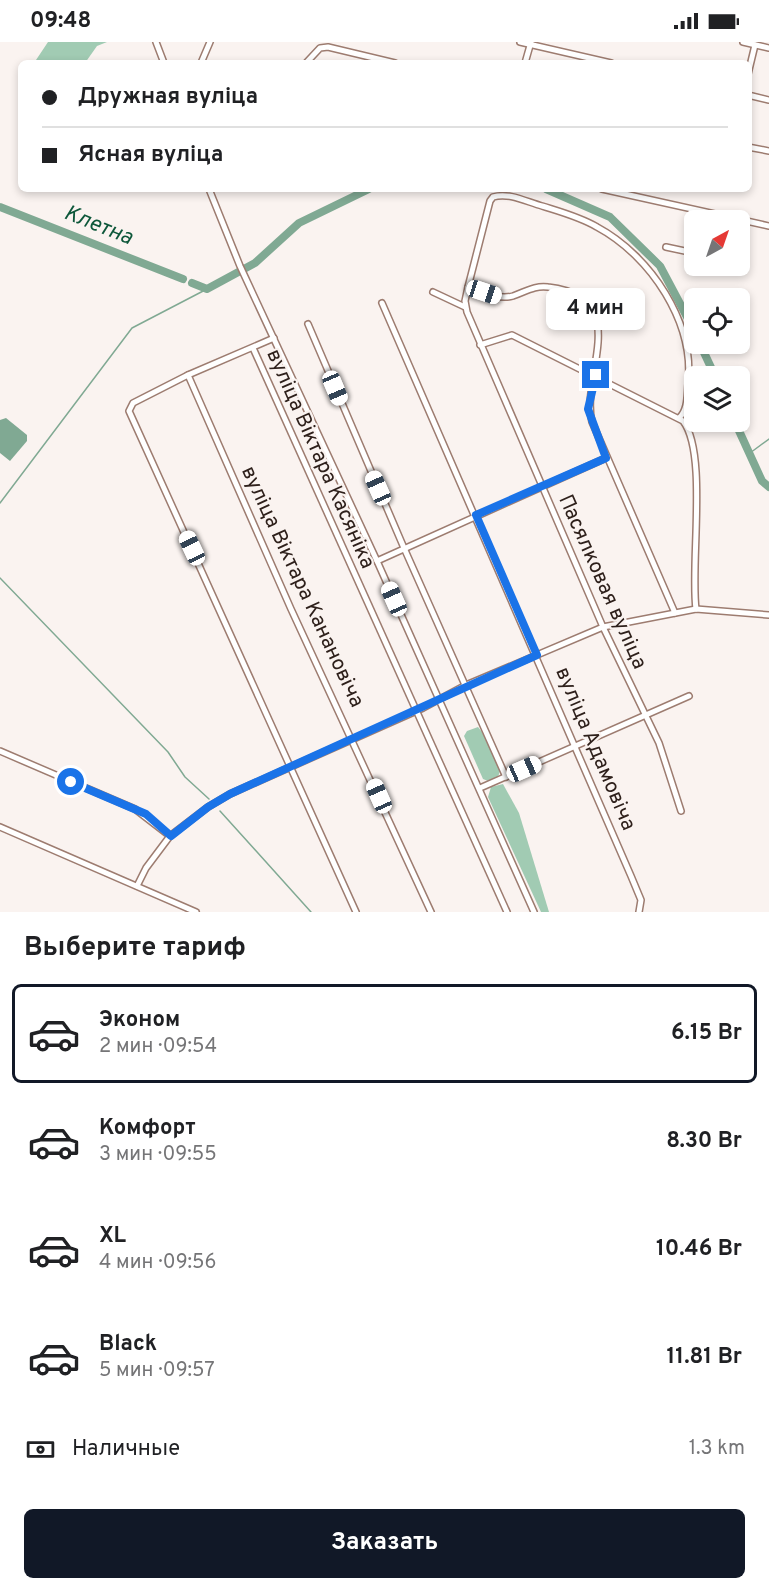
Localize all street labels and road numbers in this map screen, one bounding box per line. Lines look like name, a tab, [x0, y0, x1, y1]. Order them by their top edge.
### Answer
street label: вуліца Віктара Касяніка	[259, 345, 381, 573]
street label: вуліца Віктара Канановіча	[234, 462, 370, 712]
street label: Пасялковая вуліца	[551, 490, 653, 674]
street label: вуліца Адамовіча	[548, 663, 642, 835]

